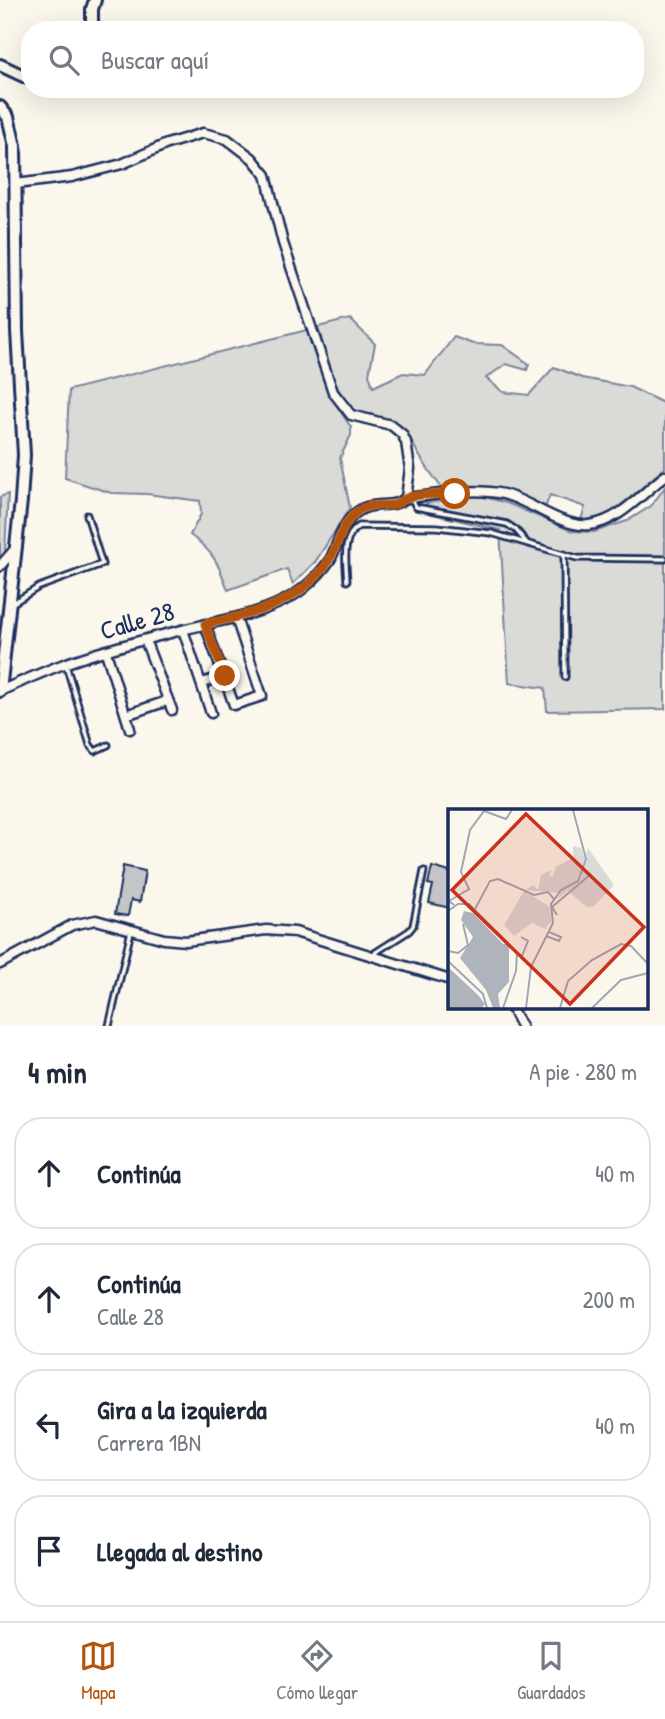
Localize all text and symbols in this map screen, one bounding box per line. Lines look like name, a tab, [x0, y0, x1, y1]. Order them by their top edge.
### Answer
search box	[21, 21, 644, 98]
icon: search	[45, 41, 83, 79]
text: Buscar aquí	[101, 42, 209, 77]
route start	[439, 478, 470, 509]
street label: Calle 28	[96, 593, 178, 648]
route end	[209, 660, 240, 691]
inset map	[448, 809, 648, 1009]
text: 4 min	[28, 1052, 87, 1092]
text: A pie · 280 m	[529, 1056, 637, 1087]
icon: ahead	[30, 1154, 68, 1192]
text: Continúa	[97, 1156, 181, 1191]
text: 40 m	[595, 1158, 635, 1189]
text: Continúa	[97, 1266, 181, 1301]
icon: ahead	[30, 1280, 68, 1318]
text: 200 m	[583, 1284, 635, 1315]
text: Calle 28	[97, 1301, 164, 1332]
text: Gira a la izquierda	[97, 1392, 267, 1427]
icon: left	[30, 1406, 68, 1444]
text: 40 m	[595, 1410, 635, 1441]
text: Carrera 1BN	[97, 1427, 201, 1458]
icon: arrive	[30, 1532, 68, 1570]
text: Llegada al destino	[97, 1534, 263, 1569]
tab: Mapa	[79, 1637, 117, 1705]
tab: Cómo llegar	[276, 1637, 358, 1705]
tab: Guardados	[517, 1637, 586, 1705]

